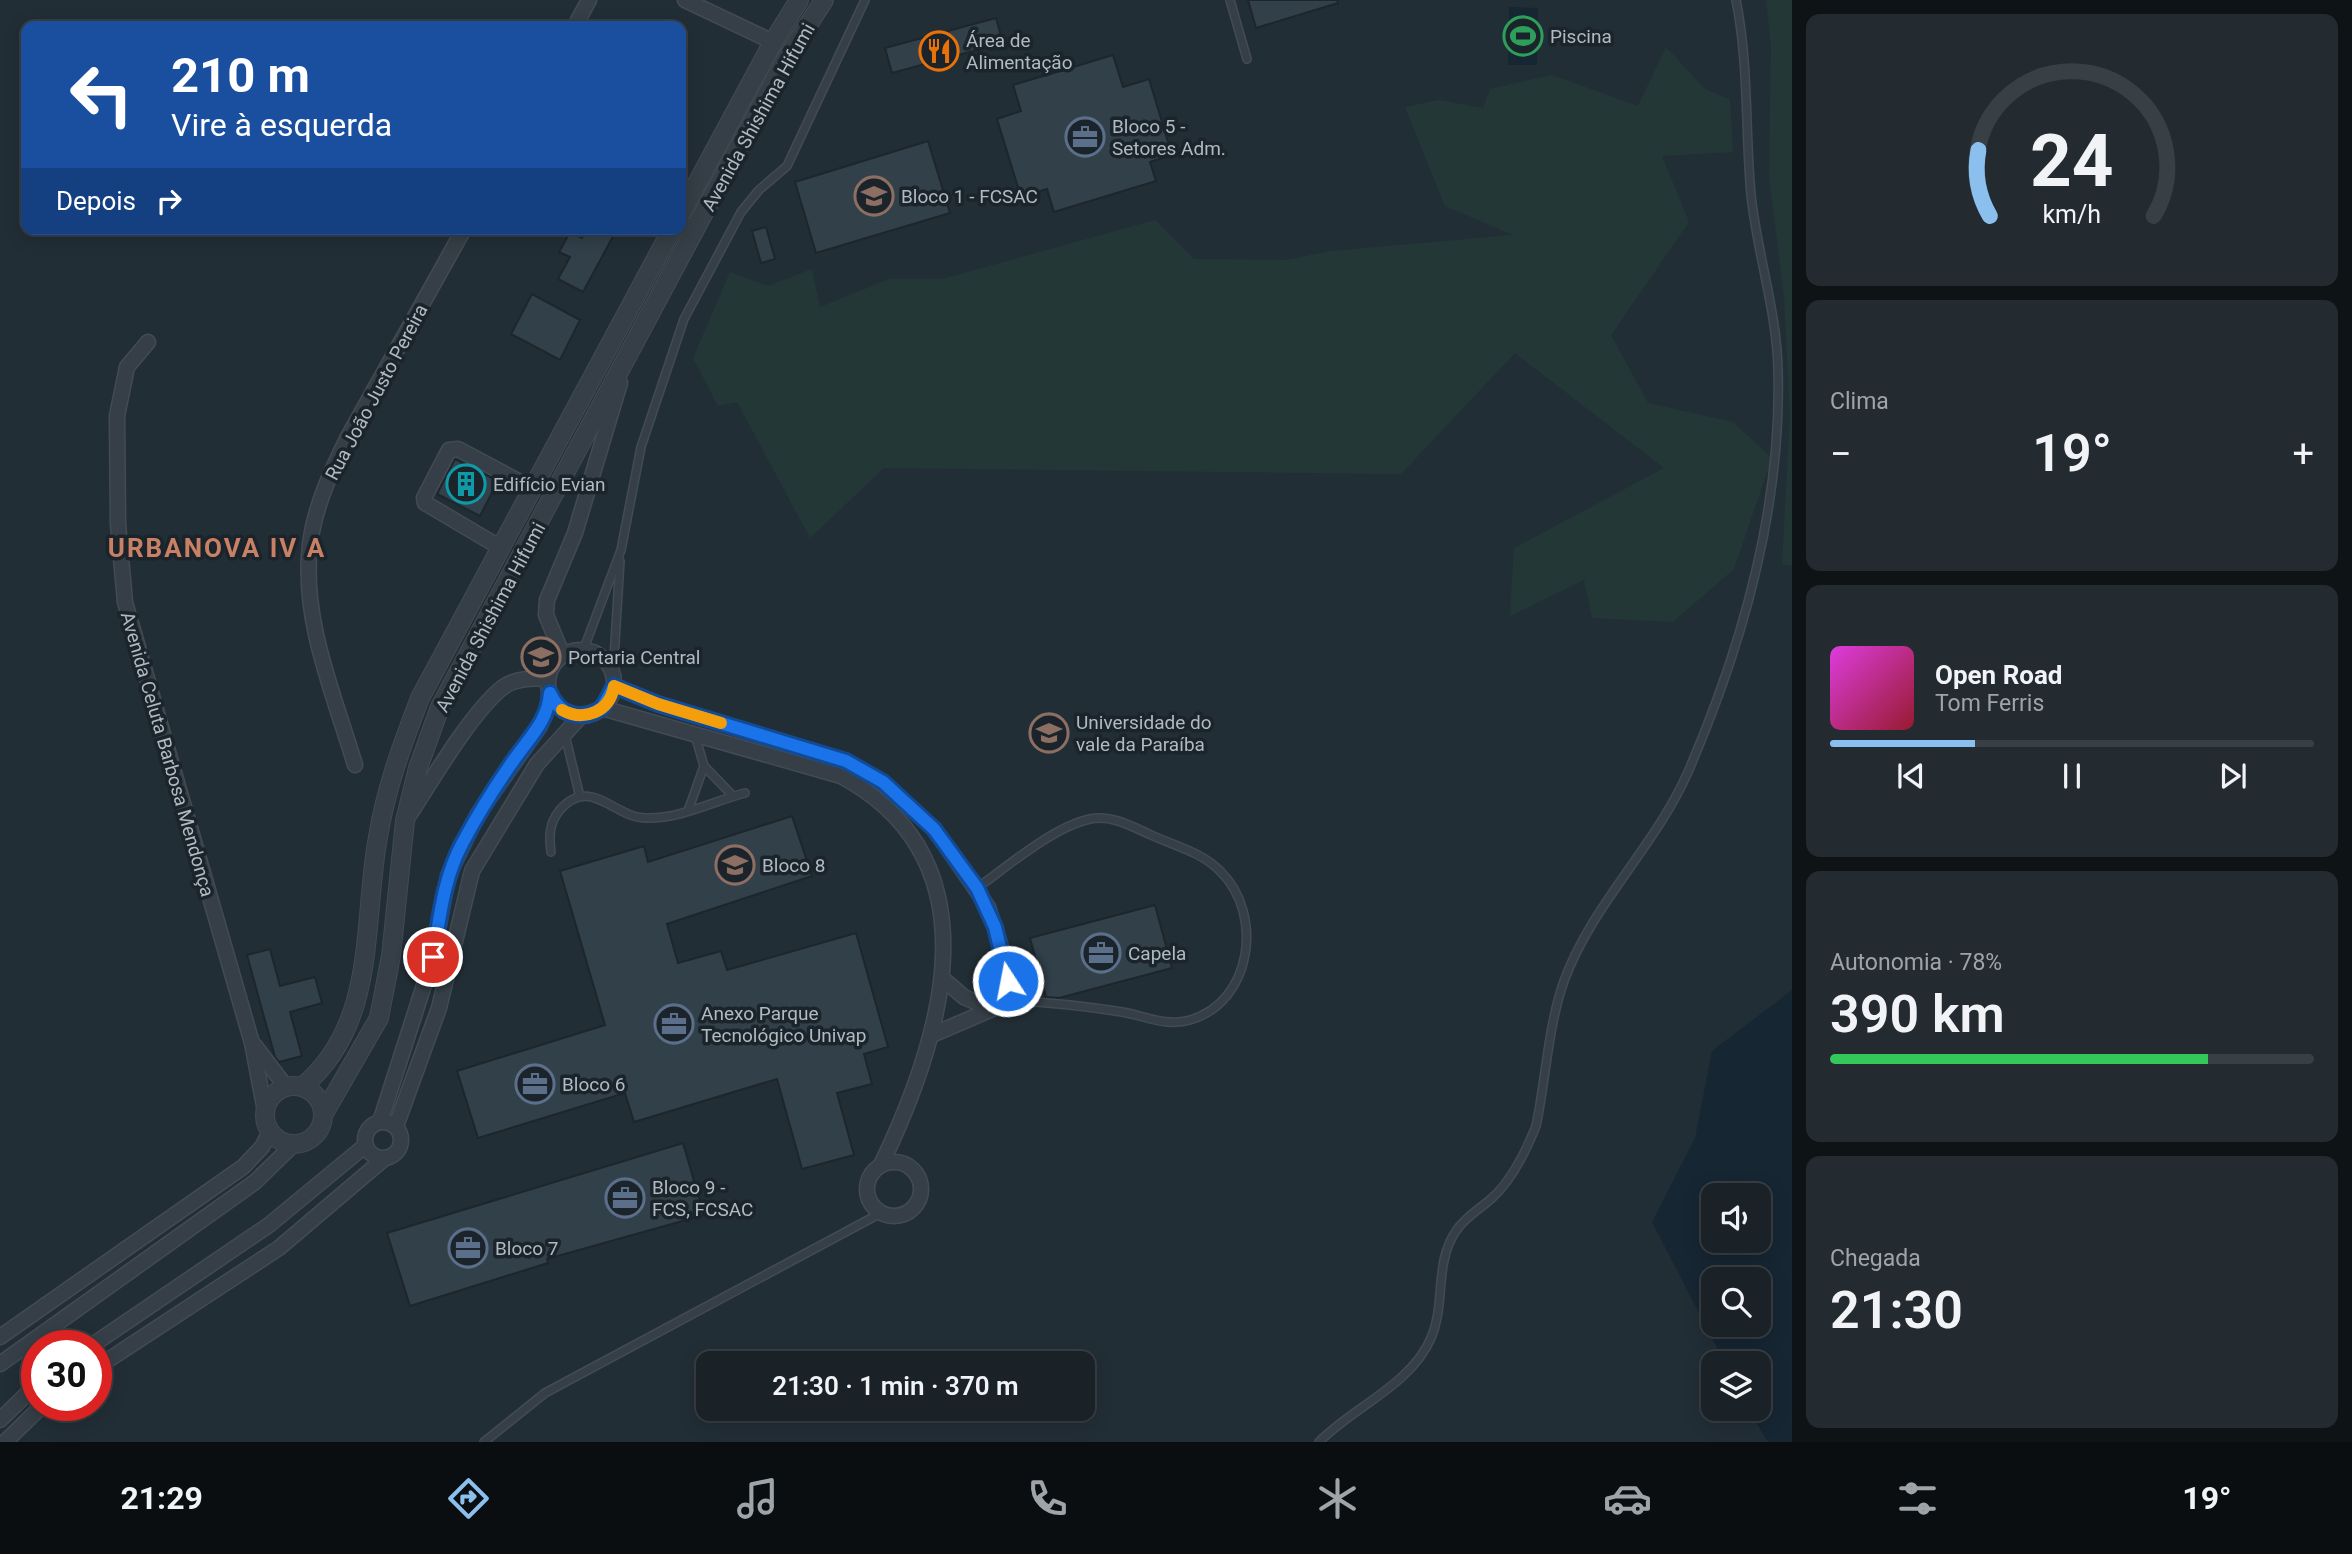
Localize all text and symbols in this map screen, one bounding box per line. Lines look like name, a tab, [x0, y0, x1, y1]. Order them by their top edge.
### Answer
sports icon: Piscina	[1502, 15, 1544, 57]
street label: Avenida Shishima Hifumi	[697, 19, 820, 215]
place label: Piscina	[1550, 25, 1612, 48]
place label: Área de Alimentação	[966, 29, 1073, 74]
restaurant icon: Área de Alimentação	[918, 30, 960, 72]
text: 210 m	[171, 47, 310, 104]
icon: left	[56, 49, 147, 140]
text: Vire à esquerda	[171, 106, 392, 144]
place label: Bloco 5 - Setores Adm.	[1112, 115, 1226, 160]
office icon: Bloco 5 - Setores Adm.	[1064, 116, 1106, 158]
text: 24	[2030, 118, 2114, 204]
school or university icon: Bloco 1 - FCSAC	[853, 175, 895, 217]
icon: right	[150, 182, 188, 220]
place label: Bloco 1 - FCSAC	[901, 185, 1038, 208]
text: Depois	[56, 186, 136, 216]
text: km/h	[2043, 200, 2101, 229]
street label: Rua João Justo Pereira	[320, 300, 433, 484]
text: Clima	[1830, 388, 1889, 415]
text: 19°	[2032, 423, 2112, 484]
text: −	[1830, 432, 1852, 476]
text: +	[2292, 432, 2314, 476]
building icon: Edifício Evian	[445, 463, 487, 505]
place label: Edifício Evian	[493, 473, 606, 496]
street label: Avenida Shishima Hifumi	[431, 518, 550, 716]
district label: URBANOVA IV A	[108, 533, 326, 563]
street label: Avenida Celuta Barbosa Mendonça	[116, 609, 219, 899]
school or university icon: Portaria Central	[520, 636, 562, 678]
place label: Portaria Central	[568, 646, 700, 669]
text: Open Road	[1935, 660, 2063, 690]
text: Tom Ferris	[1935, 690, 2044, 717]
place label: Universidade do vale da Paraíba	[1076, 711, 1212, 756]
school or university icon: Universidade do vale da Paraíba	[1028, 712, 1070, 754]
icon: previous	[1892, 757, 1930, 795]
icon: pause	[2053, 757, 2091, 795]
icon: next	[2214, 757, 2252, 795]
school or university icon: Bloco 8	[714, 844, 756, 886]
place label: Bloco 8	[762, 854, 825, 877]
pin	[403, 927, 463, 987]
office icon: Capela	[1080, 932, 1122, 974]
icon: arrive	[414, 938, 452, 976]
place label: Capela	[1128, 942, 1186, 965]
position arrow	[971, 944, 1045, 1018]
text: Autonomia · 78%	[1830, 949, 2002, 976]
text: 390 km	[1830, 984, 2005, 1045]
place label: Anexo Parque Tecnológico Univap	[701, 1002, 867, 1047]
office icon: Anexo Parque Tecnológico Univap	[653, 1003, 695, 1045]
office icon: Bloco 6	[514, 1063, 556, 1105]
place label: Bloco 6	[562, 1073, 625, 1096]
place label: Bloco 9 - FCS, FCSAC	[652, 1176, 753, 1221]
office icon: Bloco 9 - FCS, FCSAC	[604, 1177, 646, 1219]
map controls	[1701, 1183, 1771, 1421]
button: sound	[1701, 1183, 1771, 1253]
office icon: Bloco 7	[447, 1227, 489, 1269]
place label: Bloco 7	[495, 1237, 558, 1260]
text: Chegada	[1830, 1245, 1921, 1272]
button: search	[1701, 1267, 1771, 1337]
text: 21:30	[1830, 1280, 1963, 1341]
speed limit sign: 30	[21, 1330, 112, 1421]
button: layers	[1701, 1351, 1771, 1421]
text: 21:30 · 1 min · 370 m	[772, 1371, 1019, 1401]
icon: directions	[444, 1474, 493, 1523]
icon: music	[733, 1474, 782, 1523]
icon: phone	[1023, 1474, 1072, 1523]
icon: climate	[1313, 1474, 1362, 1523]
icon: car	[1603, 1474, 1652, 1523]
icon: filters	[1893, 1474, 1942, 1523]
text: 21:29	[120, 1479, 203, 1517]
text: 19°	[2182, 1479, 2232, 1517]

